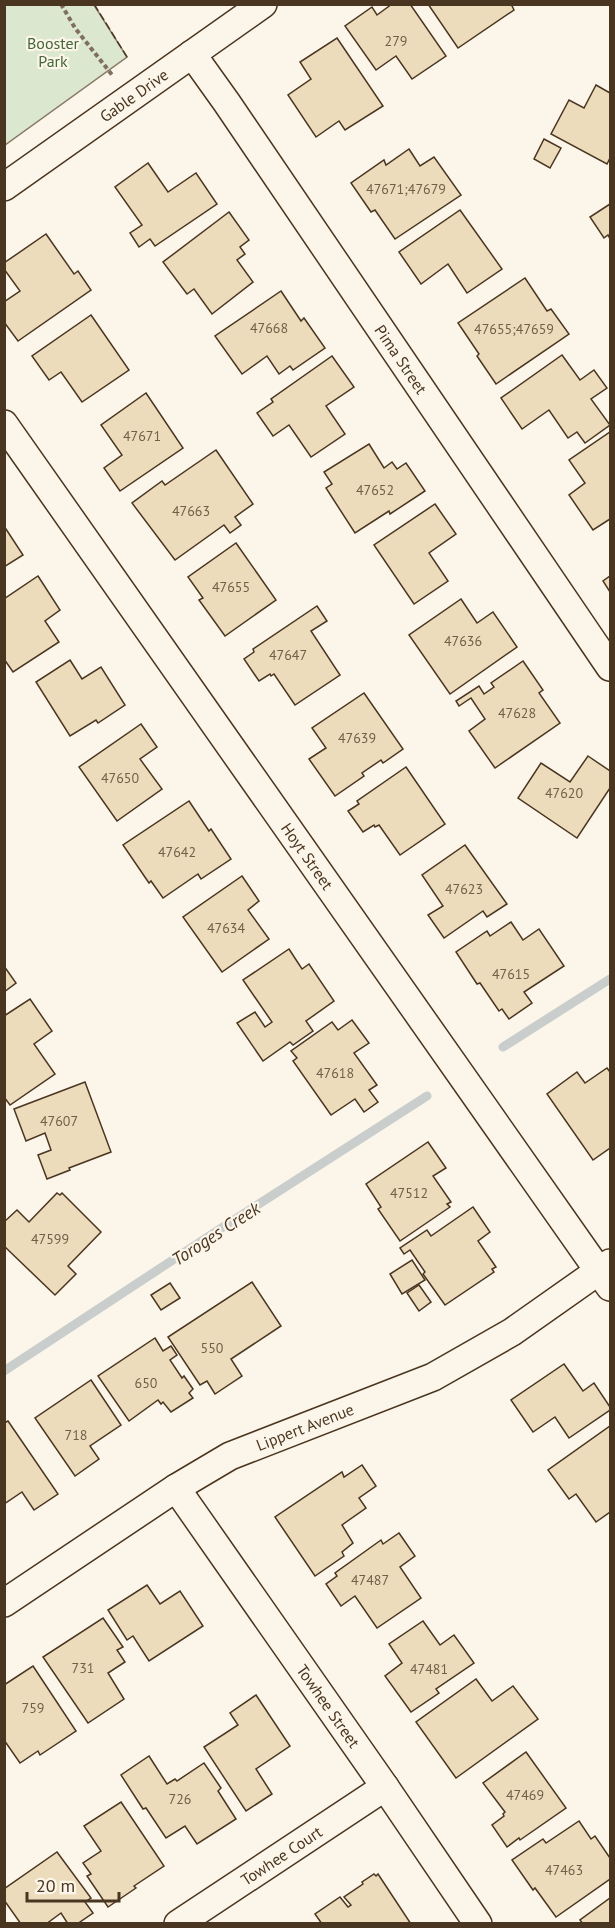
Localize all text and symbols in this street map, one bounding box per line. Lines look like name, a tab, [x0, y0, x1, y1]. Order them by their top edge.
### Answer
house number: 279	[385, 32, 407, 50]
park label: Booster Park	[27, 33, 80, 71]
street label: Gable Drive	[96, 64, 172, 126]
house number: 47671;47679	[366, 180, 446, 198]
house number: 47668	[250, 319, 288, 337]
house number: 47655;47659	[474, 320, 554, 338]
street label: Pima Street	[370, 321, 432, 398]
house number: 47671	[123, 427, 161, 445]
house number: 47652	[356, 481, 394, 499]
house number: 47663	[172, 502, 210, 520]
house number: 47655	[212, 578, 250, 596]
house number: 47636	[444, 632, 482, 650]
house number: 47647	[269, 646, 307, 664]
house number: 47628	[498, 704, 536, 722]
house number: 47639	[338, 729, 376, 747]
house number: 47650	[101, 769, 139, 787]
house number: 47620	[545, 784, 583, 802]
street label: Hoyt Street	[277, 819, 338, 894]
house number: 47642	[158, 843, 196, 861]
house number: 47623	[445, 880, 483, 898]
house number: 47634	[207, 919, 245, 937]
house number: 47615	[492, 965, 530, 983]
house number: 47618	[316, 1064, 354, 1082]
house number: 47607	[40, 1112, 78, 1130]
house number: 47512	[390, 1184, 428, 1202]
water label: Toroges Creek	[167, 1196, 265, 1271]
house number: 47599	[31, 1230, 69, 1248]
house number: 550	[201, 1339, 224, 1357]
house number: 650	[135, 1374, 158, 1392]
street label: Lippert Avenue	[253, 1399, 357, 1455]
house number: 718	[65, 1426, 87, 1444]
house number: 47487	[351, 1571, 389, 1589]
house number: 731	[72, 1659, 94, 1677]
house number: 47481	[410, 1660, 448, 1678]
street label: Towhee Street	[292, 1661, 365, 1752]
house number: 759	[22, 1699, 44, 1717]
house number: 47469	[506, 1786, 544, 1804]
house number: 726	[169, 1790, 191, 1808]
street label: Towhee Court	[237, 1821, 326, 1890]
house number: 47463	[545, 1861, 583, 1879]
scale bar	[27, 1865, 118, 1903]
text: 20 m	[36, 1874, 75, 1897]

